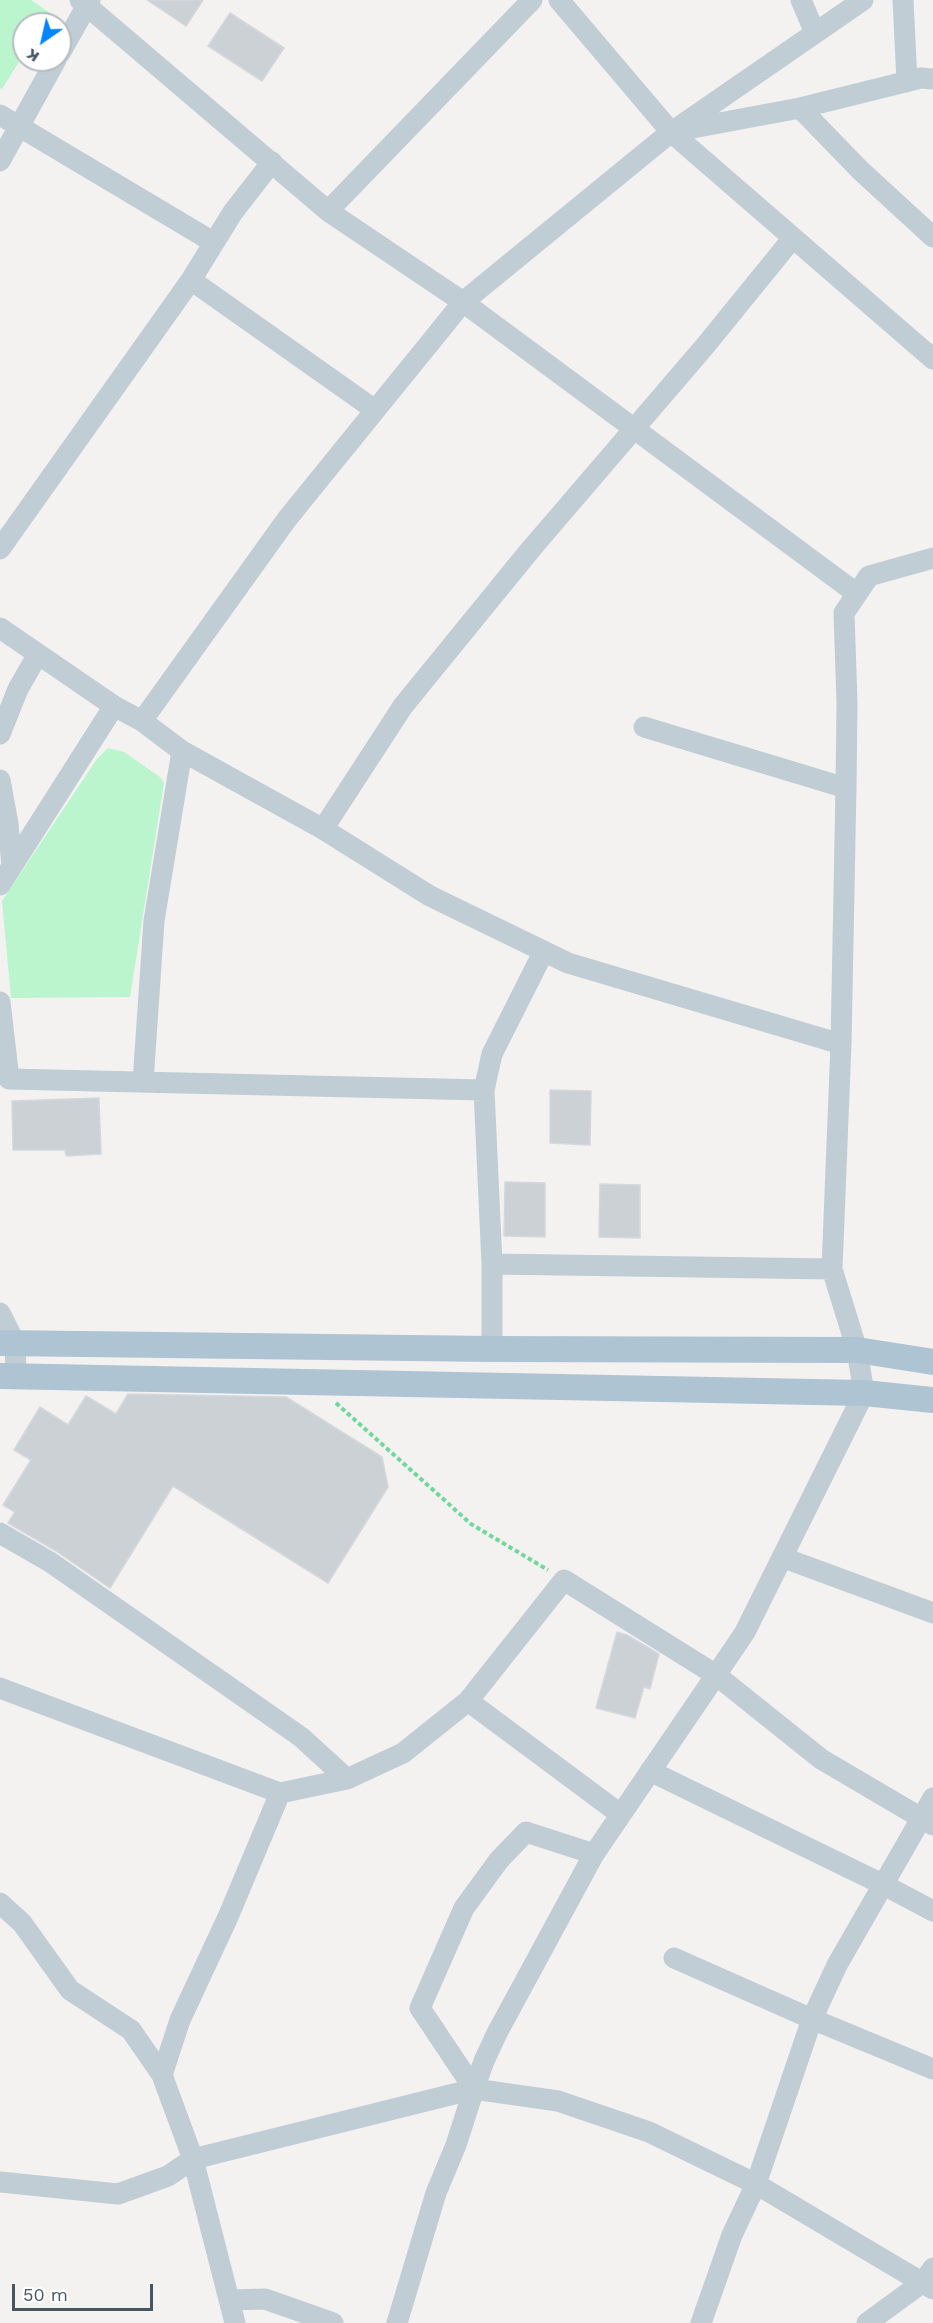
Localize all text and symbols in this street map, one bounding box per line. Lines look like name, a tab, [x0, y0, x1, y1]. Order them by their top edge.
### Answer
north arrow	[12, 12, 72, 72]
text: K	[23, 45, 43, 67]
scale bar	[15, 2272, 156, 2310]
text: 50 m	[23, 2284, 68, 2305]

